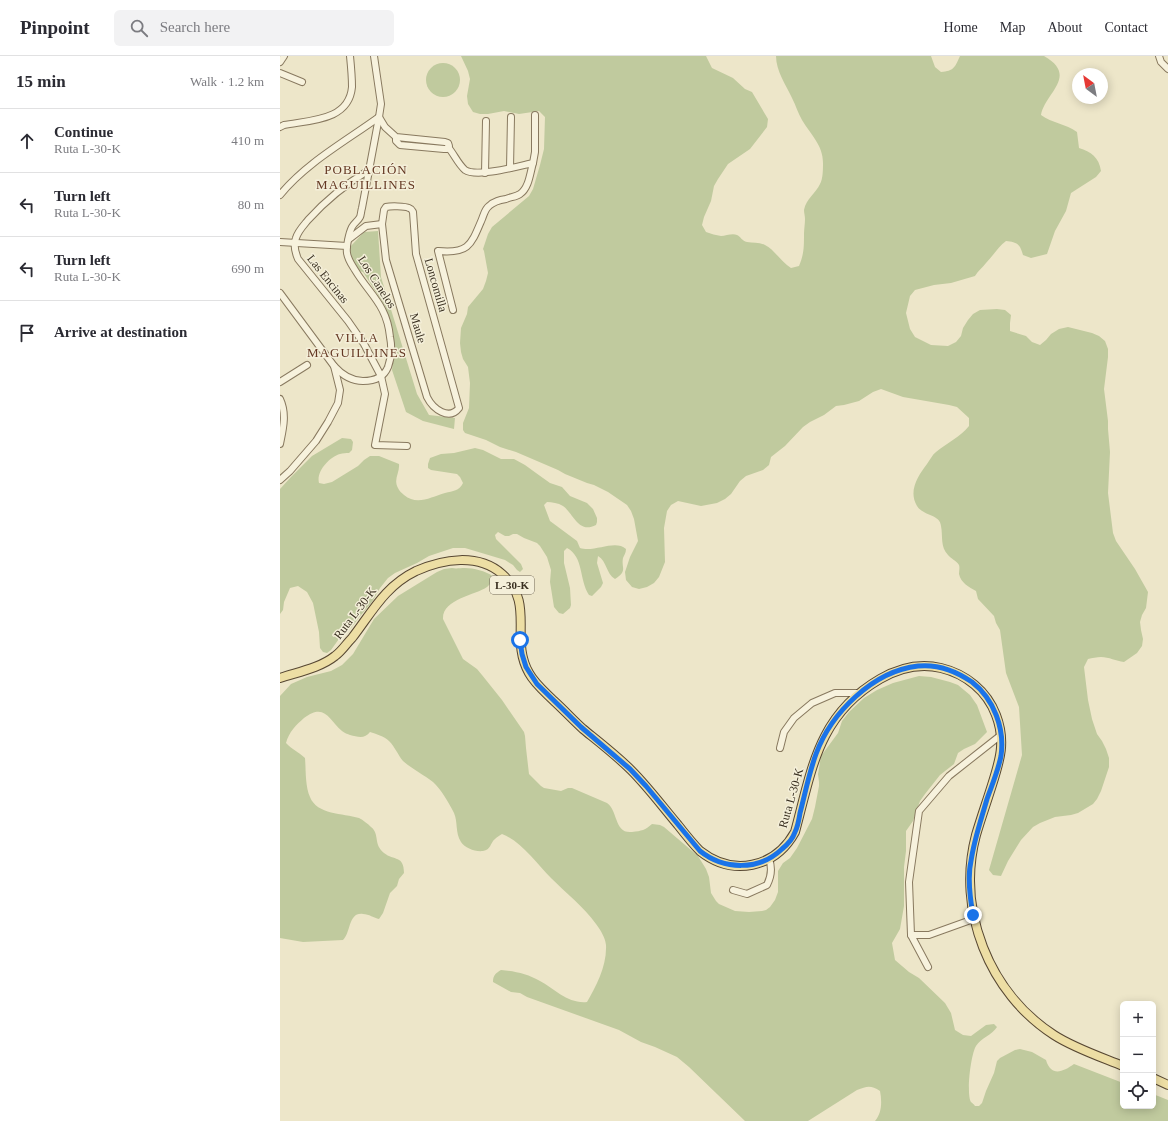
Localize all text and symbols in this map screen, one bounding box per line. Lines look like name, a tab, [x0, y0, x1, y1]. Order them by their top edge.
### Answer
search box	[114, 10, 394, 46]
text: Pinpoint	[20, 17, 90, 38]
icon: search	[128, 17, 150, 39]
text: Search here	[160, 19, 230, 35]
text: Home	[944, 20, 978, 35]
text: Map	[1000, 20, 1025, 35]
text: About	[1047, 20, 1082, 35]
text: Contact	[1104, 20, 1148, 35]
north arrow	[1072, 68, 1108, 104]
text: 15 min	[16, 72, 66, 91]
text: Walk · 1.2 km	[190, 74, 264, 89]
text: Continue	[54, 124, 113, 140]
icon: ahead	[16, 130, 38, 152]
text: 410 m	[231, 133, 264, 148]
text: Ruta L-30-K	[54, 141, 121, 156]
district label: POBLACIÓN MAGUILLINES	[316, 162, 416, 192]
text: Turn left	[54, 188, 111, 204]
icon: left	[16, 194, 38, 216]
text: 80 m	[238, 197, 264, 212]
text: Ruta L-30-K	[54, 205, 121, 220]
text: Turn left	[54, 252, 111, 268]
street label: Las Encinas	[304, 252, 352, 306]
street label: Los Canelos	[355, 253, 399, 311]
street label: Loncomilla	[422, 256, 451, 314]
icon: left	[16, 258, 38, 280]
text: 690 m	[231, 261, 264, 276]
text: Ruta L-30-K	[54, 269, 121, 284]
street label: Maule	[407, 311, 429, 345]
icon: arrive	[16, 322, 38, 344]
text: Arrive at destination	[54, 324, 187, 340]
district label: VILLA MAGUILLINES	[307, 330, 407, 360]
road number: L-30-K	[490, 576, 534, 594]
street label: Ruta L-30-K	[331, 584, 379, 642]
route start	[511, 631, 529, 649]
street label: Ruta L-30-K	[776, 766, 806, 830]
route end	[964, 906, 982, 924]
map controls	[1120, 1001, 1156, 1109]
button: +	[1120, 1001, 1156, 1037]
button: −	[1120, 1037, 1156, 1073]
button: locate	[1120, 1073, 1156, 1109]

